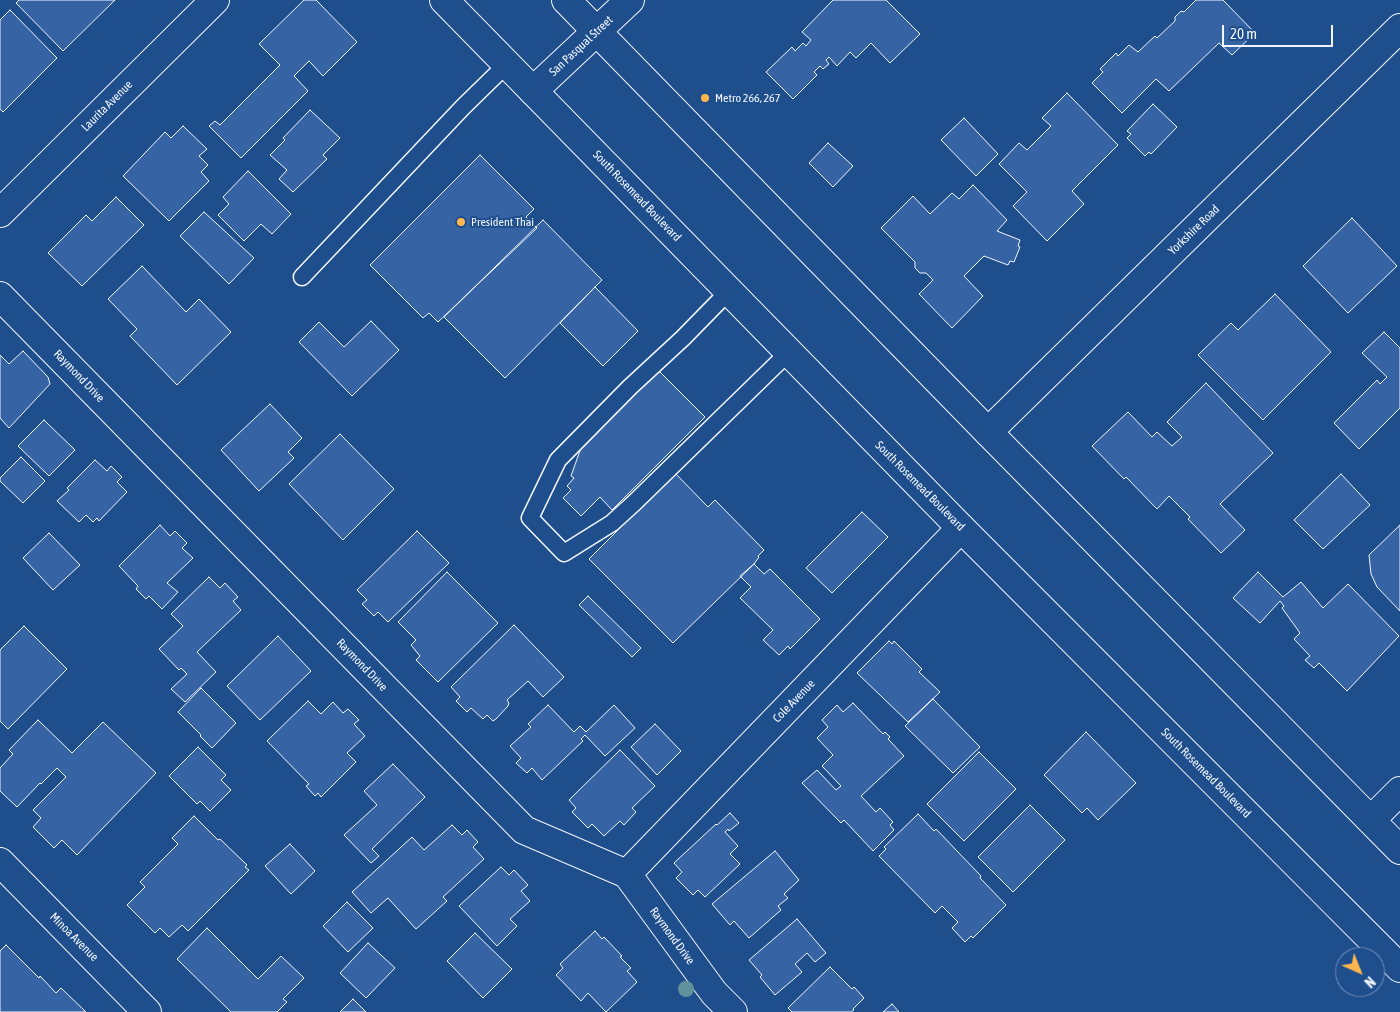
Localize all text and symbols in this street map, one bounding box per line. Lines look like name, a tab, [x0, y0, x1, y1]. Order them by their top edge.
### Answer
street label: San Pasqual Street	[546, 13, 616, 79]
scale bar	[1225, 15, 1336, 47]
text: 20 m	[1230, 25, 1257, 42]
street label: Laurita Avenue	[78, 77, 136, 135]
place label: Metro 266, 267	[715, 91, 780, 105]
marker: Metro 266, 267	[699, 92, 711, 104]
street label: South Rosemead Boulevard	[590, 148, 684, 244]
street label: Yorkshire Road	[1165, 202, 1223, 258]
place label: President Thai	[471, 215, 534, 229]
marker: President Thai	[455, 216, 467, 228]
street label: Raymond Drive	[50, 347, 108, 405]
street label: South Rosemead Boulevard	[872, 438, 968, 534]
street label: Raymond Drive	[333, 636, 391, 694]
street label: Cole Avenue	[770, 676, 818, 726]
street label: South Rosemead Boulevard	[1158, 725, 1254, 821]
street label: Raymond Drive	[646, 905, 698, 967]
street label: Minoa Avenue	[47, 910, 101, 964]
north arrow	[1335, 947, 1385, 997]
text: N	[1361, 973, 1378, 991]

